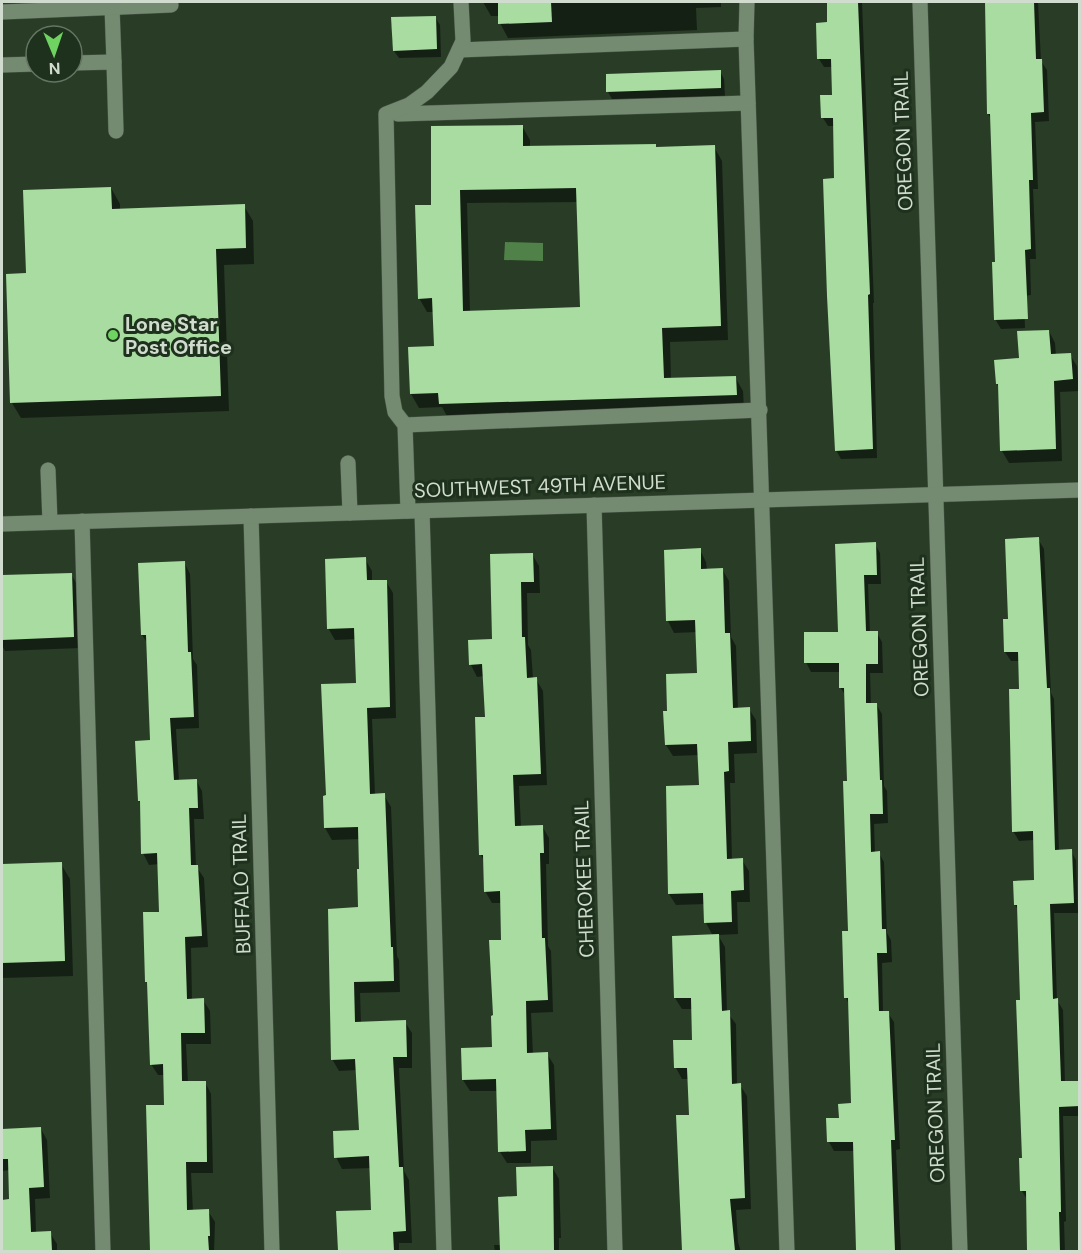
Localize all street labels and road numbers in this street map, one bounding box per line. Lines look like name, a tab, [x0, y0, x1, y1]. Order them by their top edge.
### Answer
street label: OREGON TRAIL	[888, 71, 918, 211]
street label: SOUTHWEST 49TH AVENUE	[414, 469, 666, 503]
street label: OREGON TRAIL	[904, 557, 934, 697]
street label: CHEROKEE TRAIL	[568, 800, 600, 958]
street label: BUFFALO TRAIL	[226, 814, 256, 954]
street label: OREGON TRAIL	[920, 1043, 950, 1183]

